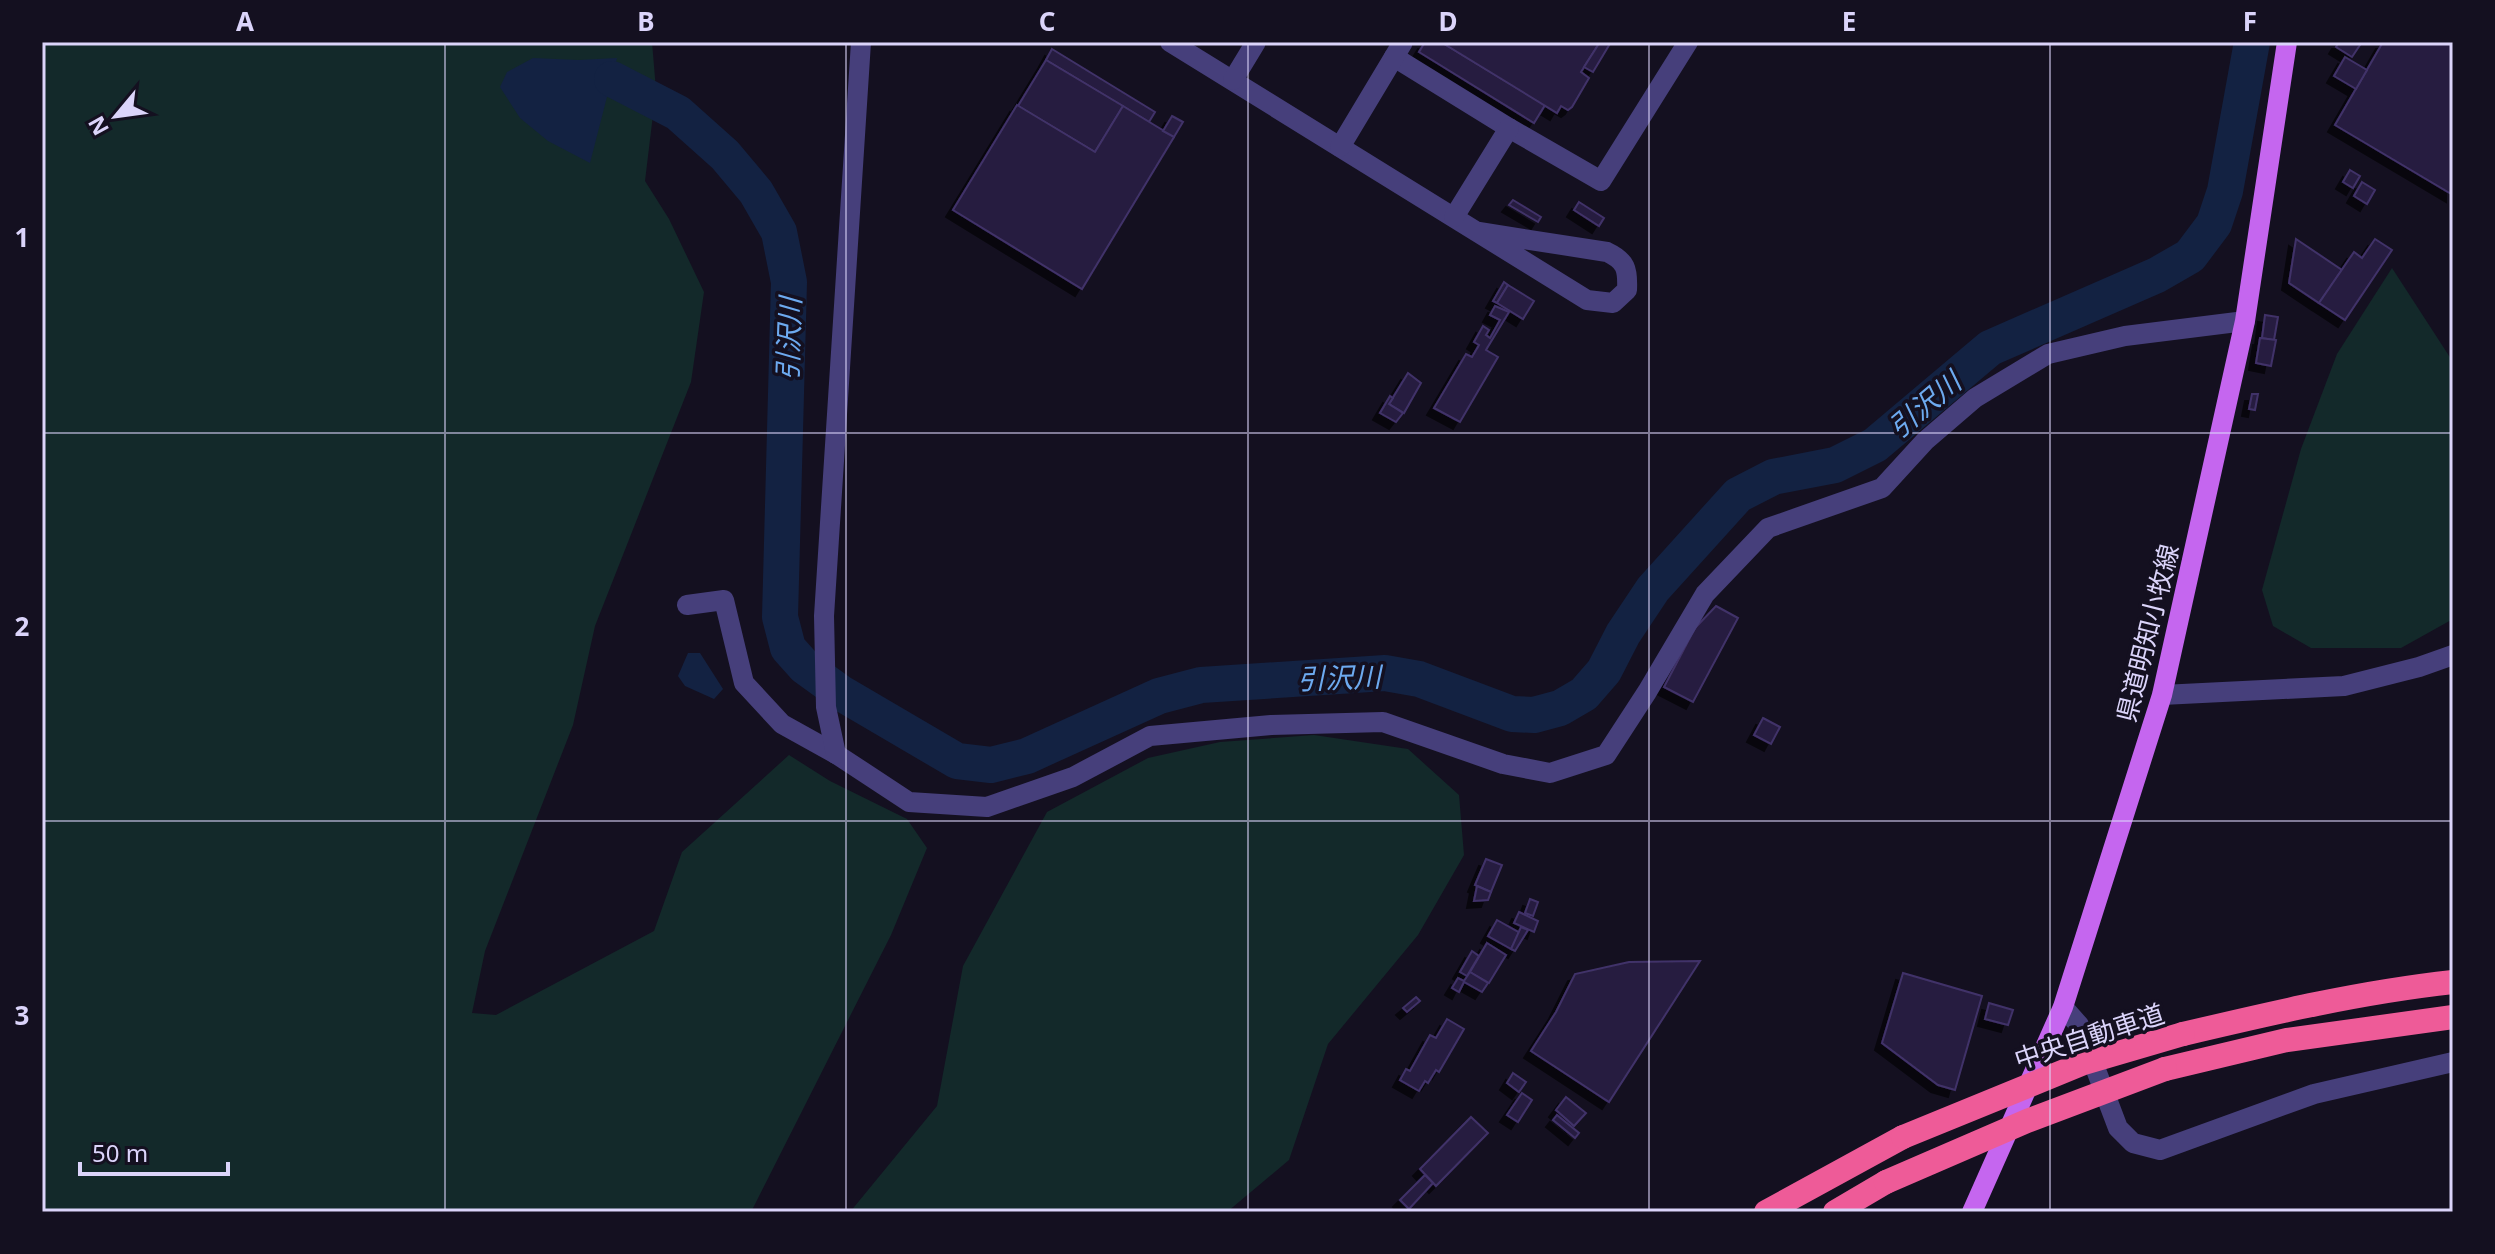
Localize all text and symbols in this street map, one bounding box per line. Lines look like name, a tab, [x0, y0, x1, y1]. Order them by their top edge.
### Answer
text: A	[236, 3, 254, 39]
text: B	[637, 3, 655, 39]
text: C	[1039, 3, 1055, 39]
text: D	[1438, 3, 1458, 39]
text: E	[1842, 3, 1856, 39]
text: F	[2243, 3, 2257, 39]
north arrow	[76, 76, 156, 156]
text: N	[80, 111, 115, 141]
text: 1	[15, 219, 29, 255]
water label: 引沢川	[768, 293, 809, 382]
water label: 引沢川	[1880, 361, 1971, 446]
street label: 県道明知小牧線	[2108, 540, 2186, 726]
text: 2	[15, 608, 30, 644]
water label: 引沢川	[1296, 656, 1385, 697]
street label: 中央自動車道	[2009, 995, 2169, 1077]
text: 3	[15, 997, 29, 1033]
scale bar	[80, 1126, 228, 1176]
text: 50 m	[92, 1136, 148, 1169]

